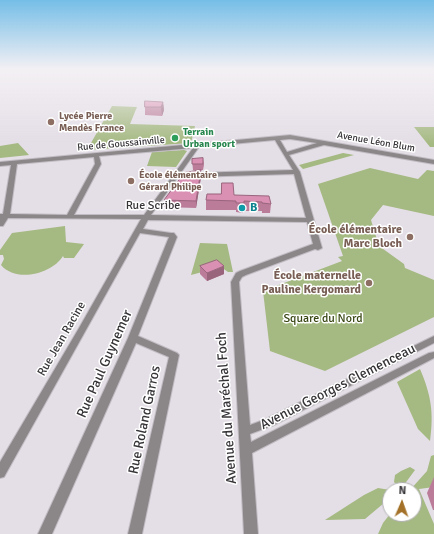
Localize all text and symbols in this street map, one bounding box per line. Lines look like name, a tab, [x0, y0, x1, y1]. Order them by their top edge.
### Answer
place label: Lycée Pierre Mendès France	[59, 110, 124, 134]
marker: Lycée Pierre Mendès France	[46, 117, 56, 127]
place label: Terrain Urban sport	[183, 126, 235, 150]
street label: Avenue Léon Blum	[336, 129, 416, 155]
marker: Terrain Urban sport	[170, 133, 180, 143]
street label: Rue de Goussainville	[77, 134, 165, 154]
place label: École élémentaire Gérard Philipe	[139, 169, 217, 192]
marker: École élémentaire Gérard Philipe	[126, 176, 136, 186]
street label: Rue Scribe	[126, 199, 180, 213]
place label: B	[250, 201, 257, 215]
marker: B	[237, 203, 247, 213]
place label: École élémentaire Marc Bloch	[309, 223, 402, 251]
marker: École élémentaire Marc Bloch	[405, 232, 415, 242]
place label: École maternelle Pauline Kergomard	[262, 269, 361, 297]
marker: École maternelle Pauline Kergomard	[364, 278, 374, 288]
street label: Rue Jean Racine	[35, 299, 89, 379]
street label: Rue Paul Guynemer	[74, 307, 136, 421]
park label: Square du Nord	[283, 312, 363, 326]
street label: Avenue du Maréchal Foch	[213, 331, 241, 485]
street label: Avenue Georges Clemenceau	[257, 340, 419, 434]
street label: Rue Roland Garros	[125, 364, 165, 476]
north arrow	[382, 482, 422, 522]
text: N	[398, 484, 406, 497]

